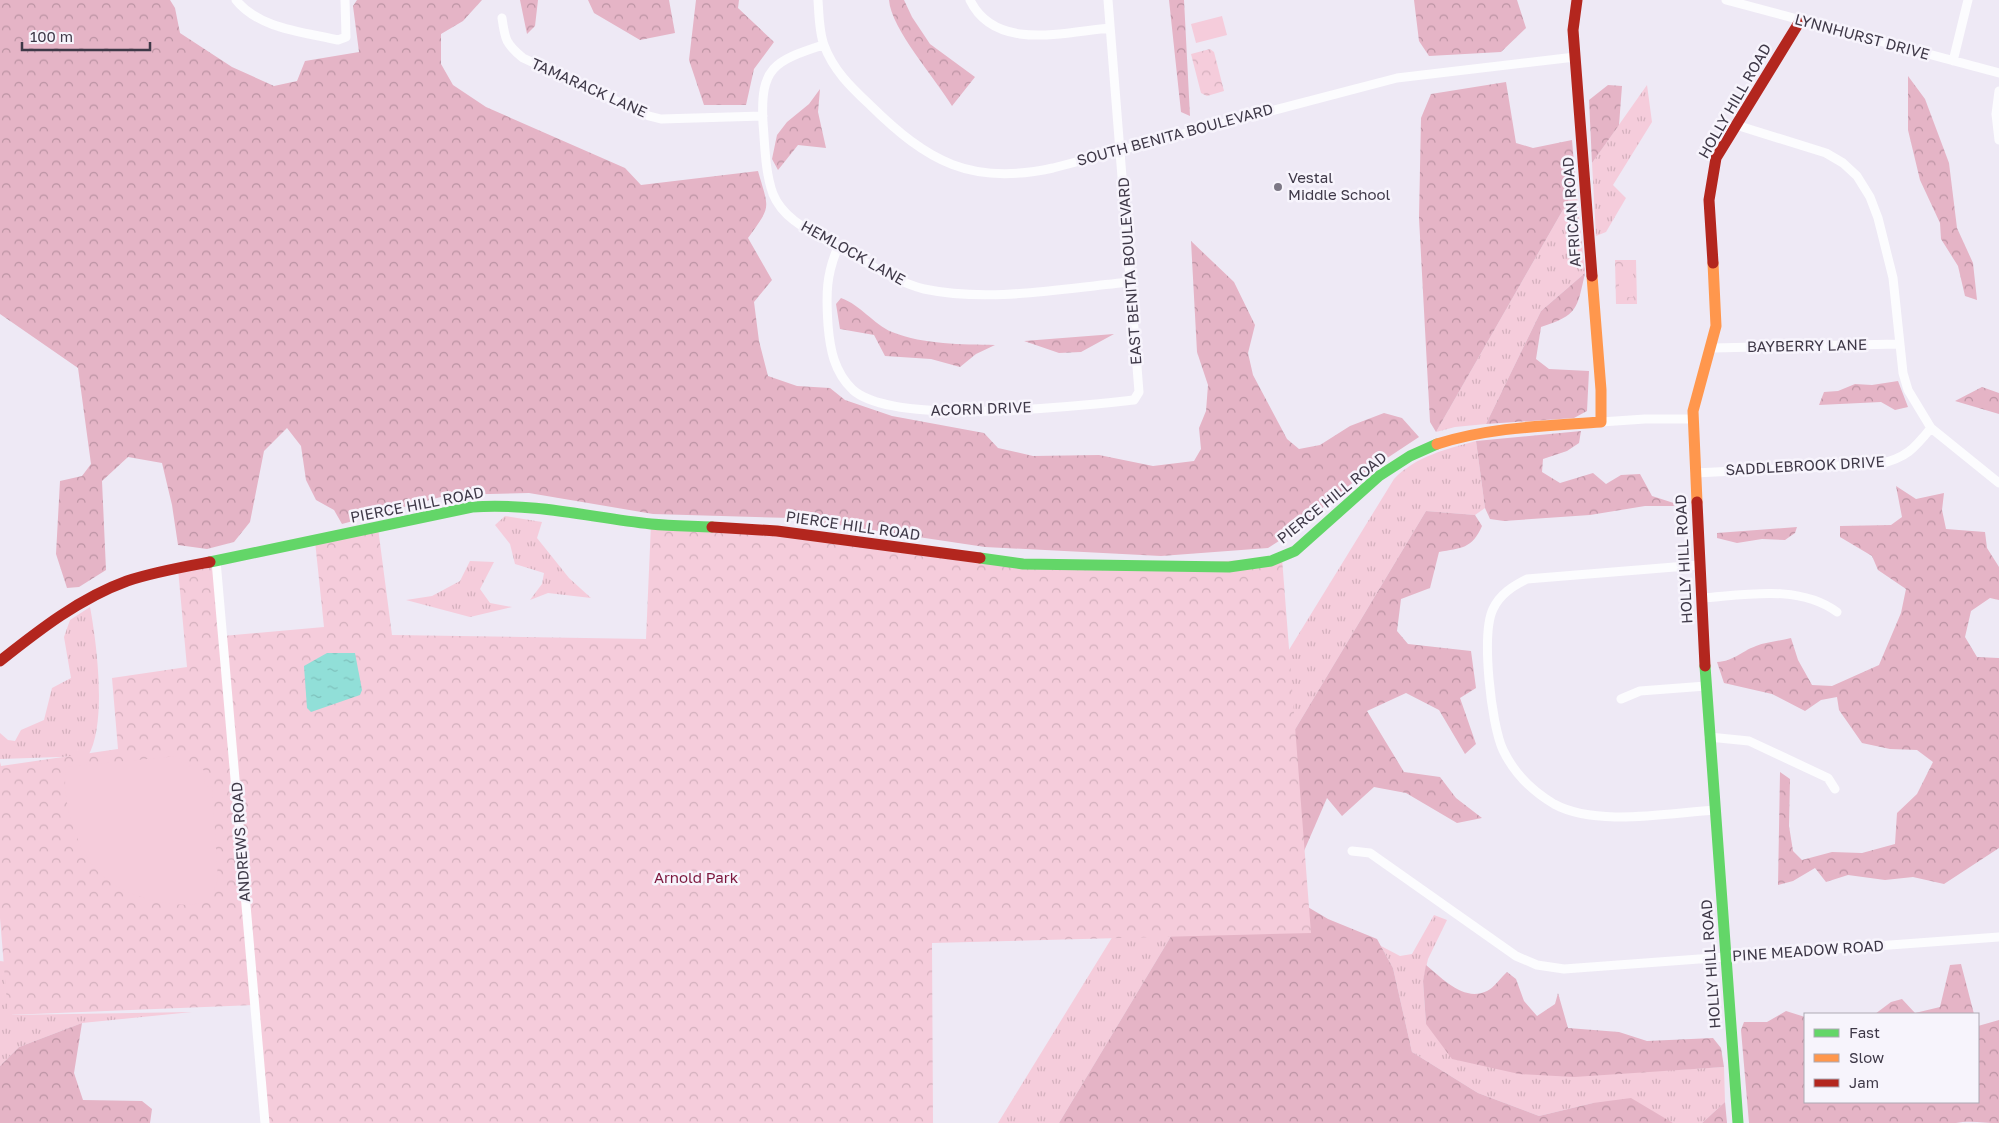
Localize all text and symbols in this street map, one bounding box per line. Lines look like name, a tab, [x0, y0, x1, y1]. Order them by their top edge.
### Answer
street label: LYNNHURST DRIVE	[1793, 9, 1932, 63]
scale bar	[22, 20, 150, 52]
text: 100 m	[30, 27, 73, 45]
street label: HOLLY HILL ROAD	[1694, 40, 1774, 161]
street label: TAMARACK LANE	[529, 53, 650, 121]
street label: SOUTH BENITA BOULEVARD	[1075, 99, 1275, 169]
street label: AFRICAN ROAD	[1558, 156, 1584, 268]
place label: Vestal Middle School	[1288, 168, 1390, 203]
street label: EAST BENITA BOULEVARD	[1113, 177, 1145, 366]
marker: Vestal Middle School	[1272, 181, 1284, 193]
street label: HEMLOCK LANE	[798, 216, 909, 288]
street label: BAYBERRY LANE	[1747, 335, 1867, 355]
street label: ACORN DRIVE	[930, 397, 1032, 419]
street label: PIERCE HILL ROAD	[1273, 448, 1390, 547]
street label: SADDLEBROOK DRIVE	[1725, 452, 1885, 478]
street label: PIERCE HILL ROAD	[349, 482, 485, 526]
street label: HOLLY HILL ROAD	[1671, 494, 1695, 624]
street label: PIERCE HILL ROAD	[785, 507, 921, 543]
street label: ANDREWS ROAD	[227, 781, 253, 903]
park label: Arnold Park	[654, 868, 739, 886]
street label: HOLLY HILL ROAD	[1697, 899, 1724, 1029]
street label: PINE MEADOW ROAD	[1731, 936, 1884, 964]
legend	[1804, 1013, 1979, 1103]
text: Fast	[1849, 1023, 1880, 1041]
text: Slow	[1849, 1048, 1884, 1066]
text: Jam	[1849, 1073, 1879, 1091]

